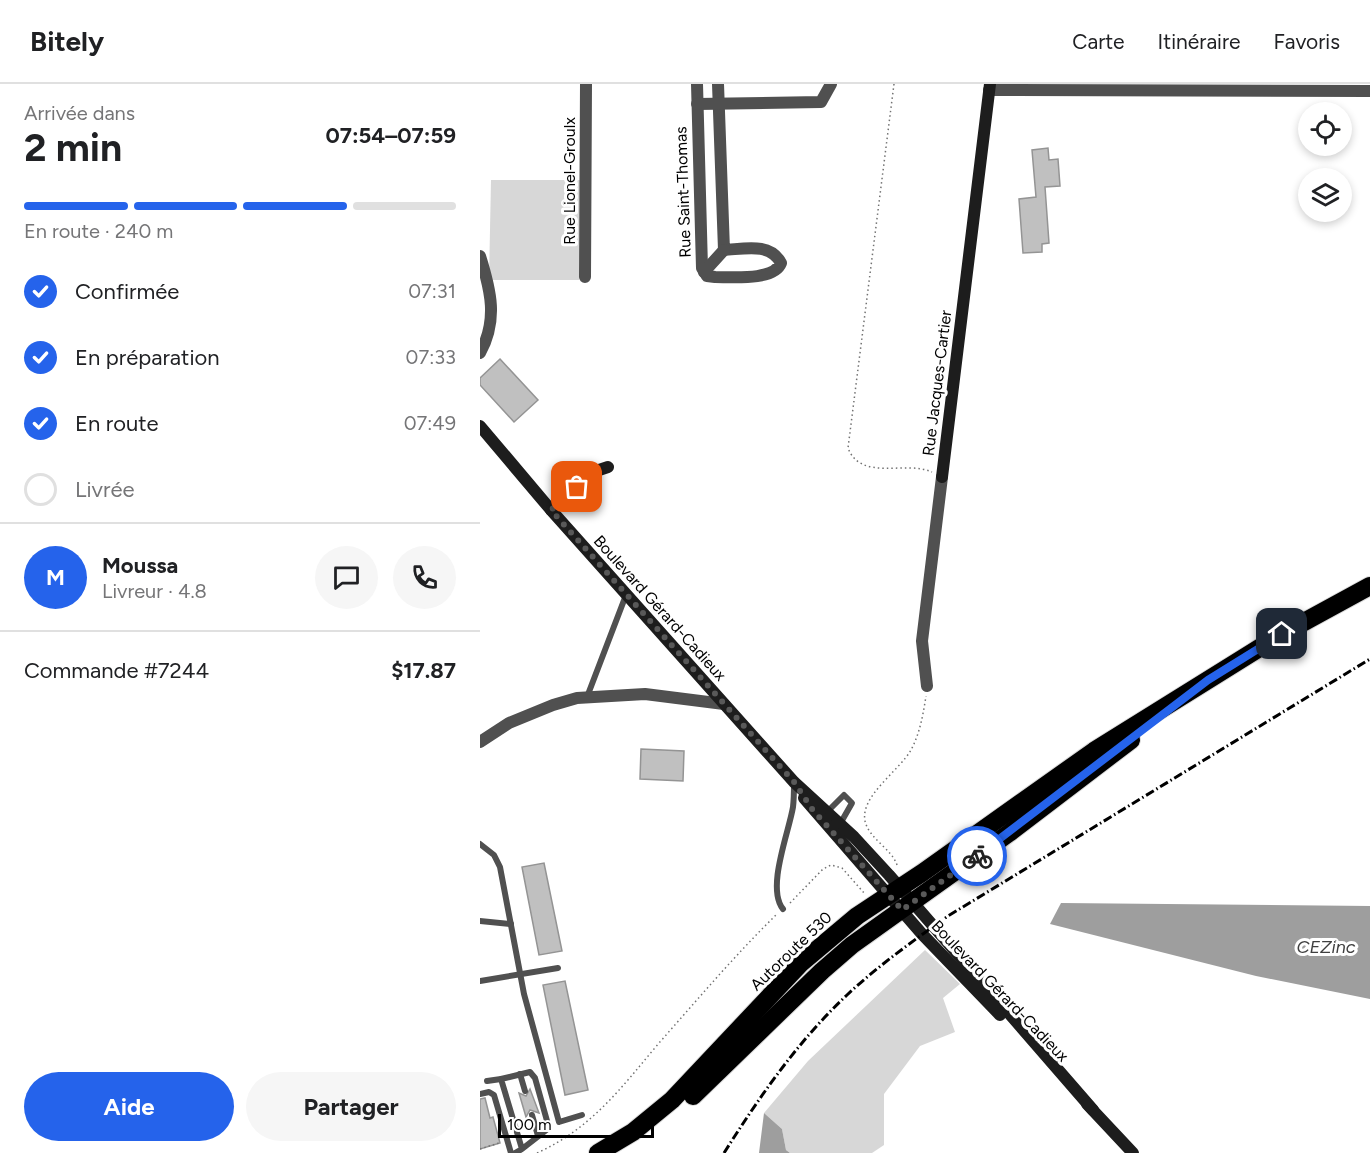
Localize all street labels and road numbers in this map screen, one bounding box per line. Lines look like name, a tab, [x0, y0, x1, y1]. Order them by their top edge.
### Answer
street label: Rue Lionel-Groulx	[560, 117, 579, 245]
street label: Rue Saint-Thomas	[671, 126, 695, 258]
street label: Rue Jacques-Cartier	[919, 308, 955, 457]
street label: Boulevard Gérard-Cadieux	[590, 531, 731, 685]
street label: Autoroute 530	[746, 908, 836, 994]
street label: Boulevard Gérard-Cadieux	[928, 916, 1073, 1066]

